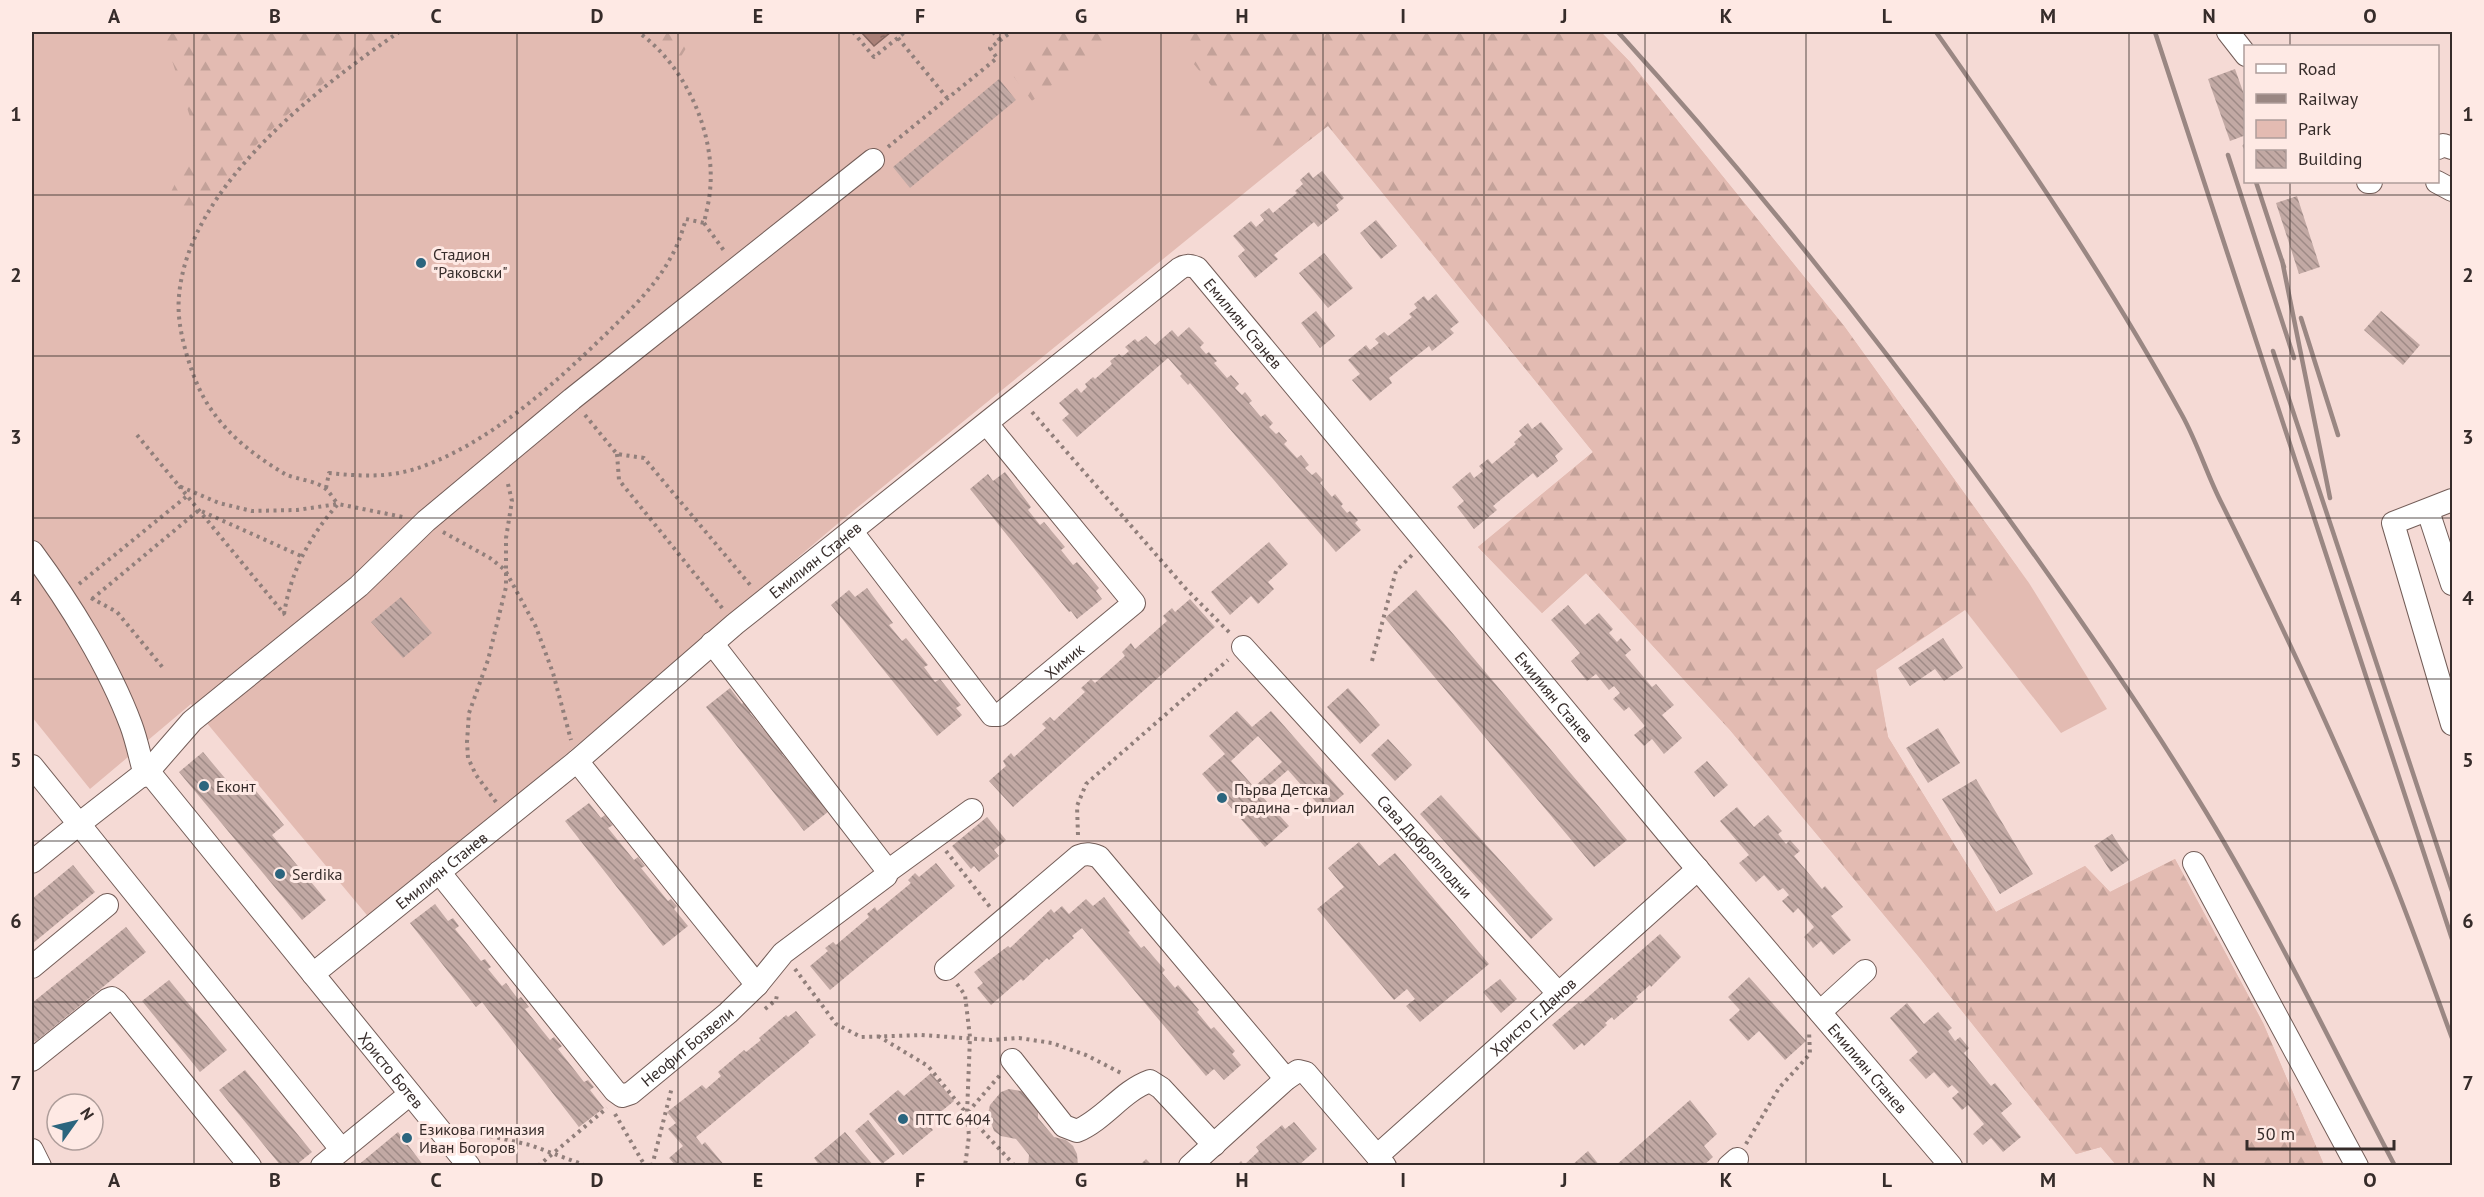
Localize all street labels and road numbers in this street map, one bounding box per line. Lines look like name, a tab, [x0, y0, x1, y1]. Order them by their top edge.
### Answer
street label: Емилиян Станев	[1200, 274, 1287, 373]
street label: Емилиян Станев	[765, 517, 865, 603]
street label: Химик	[1040, 639, 1088, 683]
street label: Емилиян Станев	[1511, 648, 1598, 747]
street label: Сава Доброплодни	[1373, 791, 1477, 902]
street label: Емилиян Станев	[391, 827, 491, 913]
street label: Христо Г. Данов	[1486, 973, 1580, 1060]
street label: Неофит Бозвели	[637, 1003, 738, 1091]
street label: Емилиян Станев	[1824, 1019, 1912, 1118]
street label: Христо Ботев	[354, 1028, 428, 1112]

